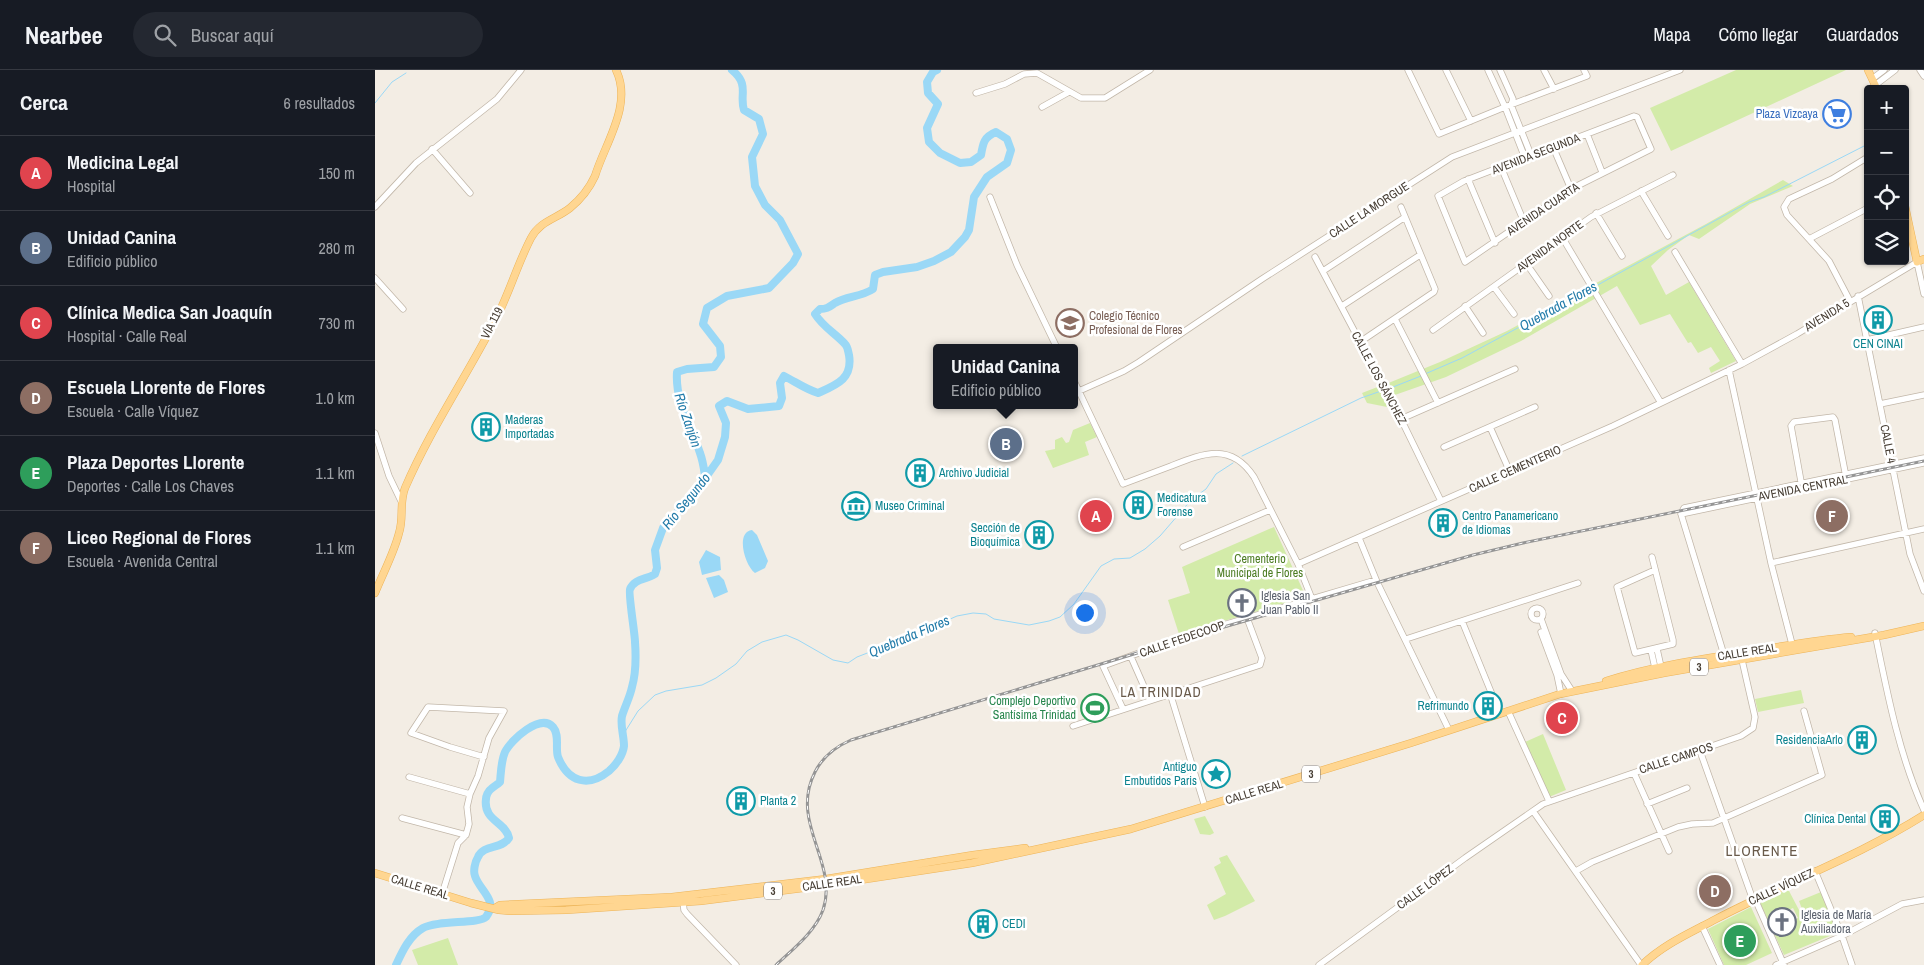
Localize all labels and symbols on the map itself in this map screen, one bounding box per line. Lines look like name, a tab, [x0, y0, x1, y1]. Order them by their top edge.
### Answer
supermarket icon: Plaza Vizcaya	[1822, 99, 1852, 129]
place label: Plaza Vizcaya	[1756, 106, 1819, 122]
street label: AVENIDA SEGUNDA	[1489, 130, 1583, 179]
street label: CALLE LA MORGUE	[1326, 178, 1412, 242]
street label: AVENIDA CUARTA	[1503, 179, 1583, 240]
street label: AVENIDA NORTE	[1513, 216, 1587, 276]
water label: Quebrada Flores	[1516, 277, 1600, 335]
street label: AVENIDA 5	[1801, 295, 1853, 336]
street label: VÍA 119	[477, 304, 507, 342]
building icon: CEN CINAI	[1863, 305, 1893, 335]
school or university icon: Colegio Técnico Profesional de Flores	[1055, 308, 1085, 338]
place label: Colegio Técnico Profesional de Flores	[1089, 308, 1183, 338]
street label: CALLE LOS SÁNCHEZ	[1348, 329, 1410, 427]
place label: CEN CINAI	[1853, 336, 1903, 352]
water label: Río Zanjón	[670, 391, 706, 449]
building icon: Maderas Importadas	[471, 412, 501, 442]
place label: Maderas Importadas	[505, 412, 554, 442]
street label: CALLE 4	[1876, 423, 1900, 465]
pin: B	[990, 425, 1022, 463]
street label: CALLE CEMENTERIO	[1466, 441, 1564, 497]
building icon: Archivo Judicial	[905, 458, 935, 488]
place label: Archivo Judicial	[938, 465, 1009, 481]
water label: Río Segundo	[658, 469, 714, 533]
street label: AVENIDA CENTRAL	[1756, 471, 1850, 505]
building icon: Medicatura Forense	[1123, 490, 1153, 520]
place label: Medicatura Forense	[1157, 490, 1207, 520]
museum icon: Museo Criminal	[841, 491, 871, 521]
pin: A	[1080, 497, 1112, 535]
pin: F	[1816, 497, 1848, 535]
place label: Museo Criminal	[875, 498, 944, 514]
building icon: Centro Panamericano de Idiomas	[1428, 508, 1458, 538]
place label: Centro Panamericano de Idiomas	[1462, 508, 1558, 538]
place label: Sección de Bioquímica	[970, 520, 1021, 550]
building icon: Sección de Bioquímica	[1024, 520, 1054, 550]
park label: Cementerio Municipal de Flores	[1217, 551, 1303, 581]
church icon: Iglesia San Juan Pablo II	[1227, 588, 1257, 618]
place label: Iglesia San Juan Pablo II	[1261, 588, 1318, 618]
your location	[1072, 600, 1098, 626]
water label: Quebrada Flores	[866, 611, 952, 661]
street label: CALLE FEDECOOP	[1137, 617, 1227, 661]
street label: CALLE REAL	[1716, 639, 1778, 665]
road number: 3	[1690, 658, 1708, 676]
district label: LA TRINIDAD	[1120, 683, 1202, 701]
building icon: Refrimundo	[1473, 691, 1503, 721]
place label: Complejo Deportivo Santísima Trinidad	[989, 693, 1076, 723]
sports icon: Complejo Deportivo Santísima Trinidad	[1080, 693, 1110, 723]
place label: Refrimundo	[1418, 698, 1469, 714]
pin: C	[1546, 699, 1578, 737]
building icon: ResidenciaArlo	[1847, 725, 1877, 755]
place label: ResidenciaArlo	[1776, 732, 1843, 748]
street label: CALLE CAMPOS	[1637, 738, 1715, 777]
place label: Antiguo Embutidos Paris	[1124, 759, 1197, 789]
place icon: Antiguo Embutidos Paris	[1201, 759, 1231, 789]
road number: 3	[1302, 766, 1320, 782]
street label: CALLE REAL	[1223, 775, 1285, 808]
building icon: Planta 2	[726, 786, 756, 816]
place label: Planta 2	[760, 793, 796, 809]
building icon: Clínica Dental	[1870, 804, 1900, 834]
place label: Clínica Dental	[1804, 811, 1866, 827]
district label: LLORENTE	[1726, 840, 1798, 861]
street label: CALLE LÓPEZ	[1394, 861, 1456, 913]
street label: CALLE VÍQUEZ	[1746, 865, 1816, 909]
street label: CALLE REAL	[389, 871, 451, 904]
street label: CALLE REAL	[801, 871, 863, 895]
pin: D	[1699, 872, 1731, 910]
road number: 3	[764, 882, 782, 899]
church icon: Iglesia de María Auxiliadora	[1767, 907, 1797, 937]
place label: Iglesia de María Auxiliadora	[1800, 907, 1872, 937]
building icon: CEDI	[968, 909, 998, 939]
place label: CEDI	[1002, 916, 1026, 932]
pin: E	[1724, 922, 1756, 960]

